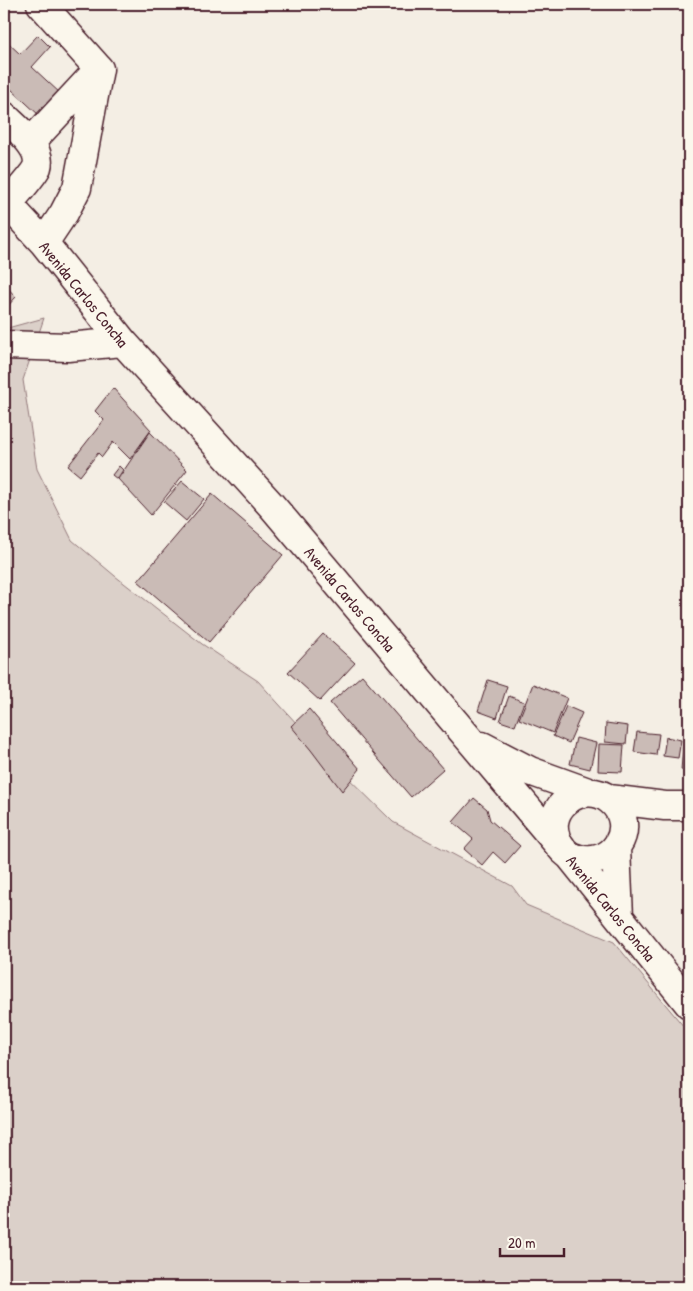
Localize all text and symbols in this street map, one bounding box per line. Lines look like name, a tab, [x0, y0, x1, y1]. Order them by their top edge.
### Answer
street label: Avenida Carlos Concha	[34, 236, 134, 352]
street label: Avenida Carlos Concha	[299, 542, 401, 656]
street label: Avenida Carlos Concha	[561, 850, 661, 966]
scale bar	[500, 1226, 564, 1258]
text: 20 m	[508, 1232, 535, 1253]

